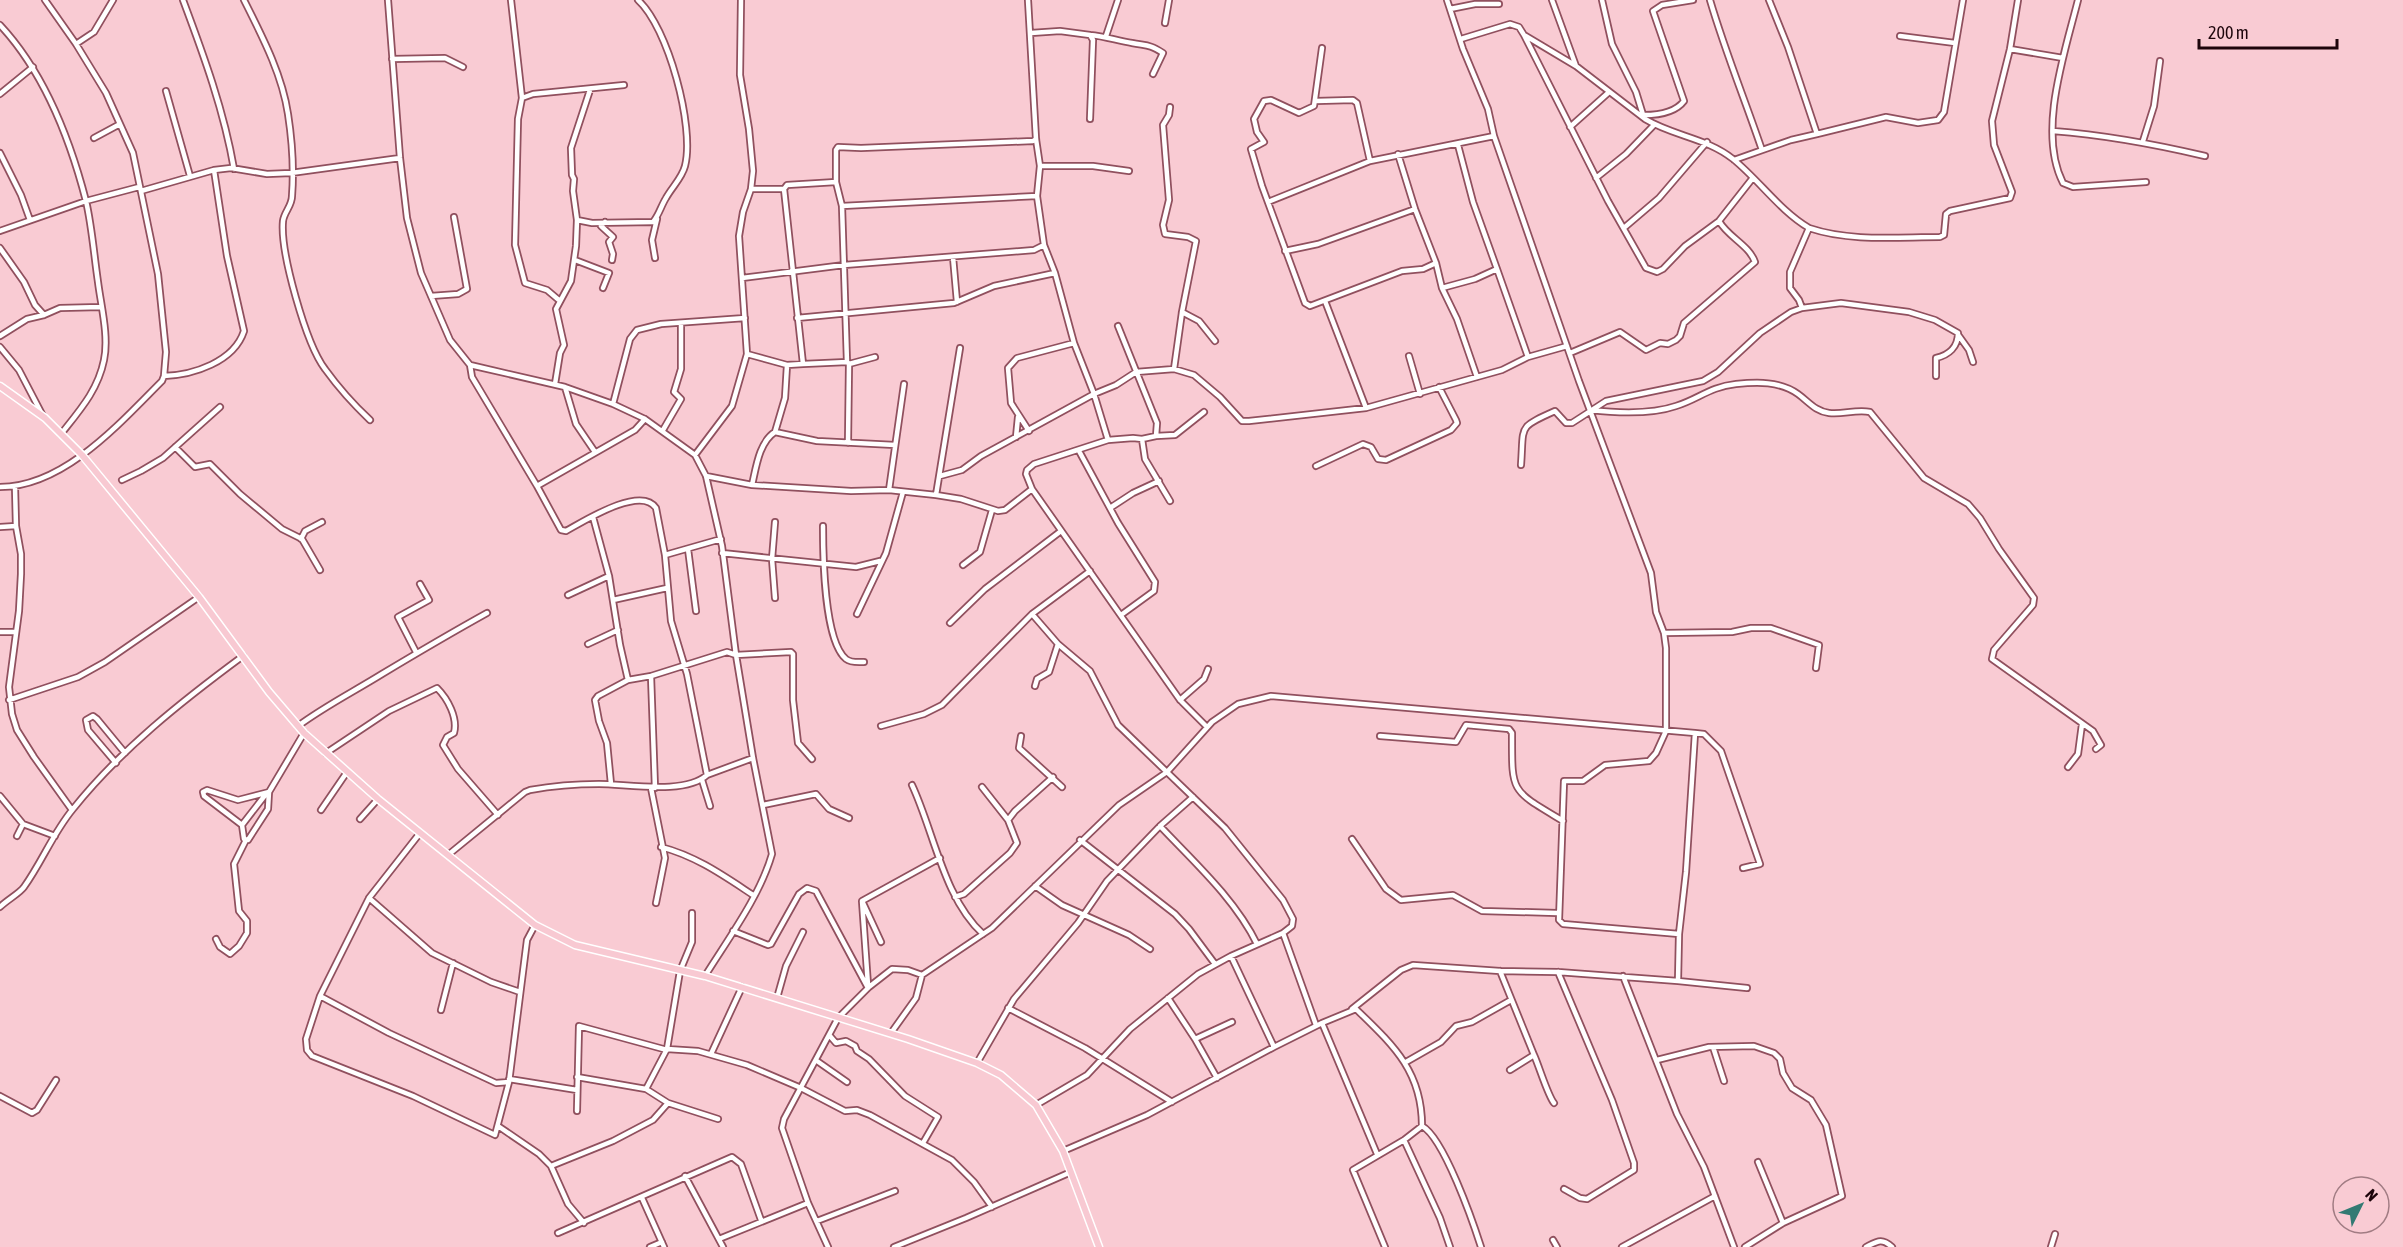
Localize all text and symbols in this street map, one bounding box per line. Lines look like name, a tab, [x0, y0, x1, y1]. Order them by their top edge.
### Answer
scale bar	[2199, 12, 2337, 50]
text: 200 m	[2208, 22, 2249, 43]
north arrow	[2331, 1175, 2391, 1235]
text: N	[2362, 1185, 2382, 1204]

